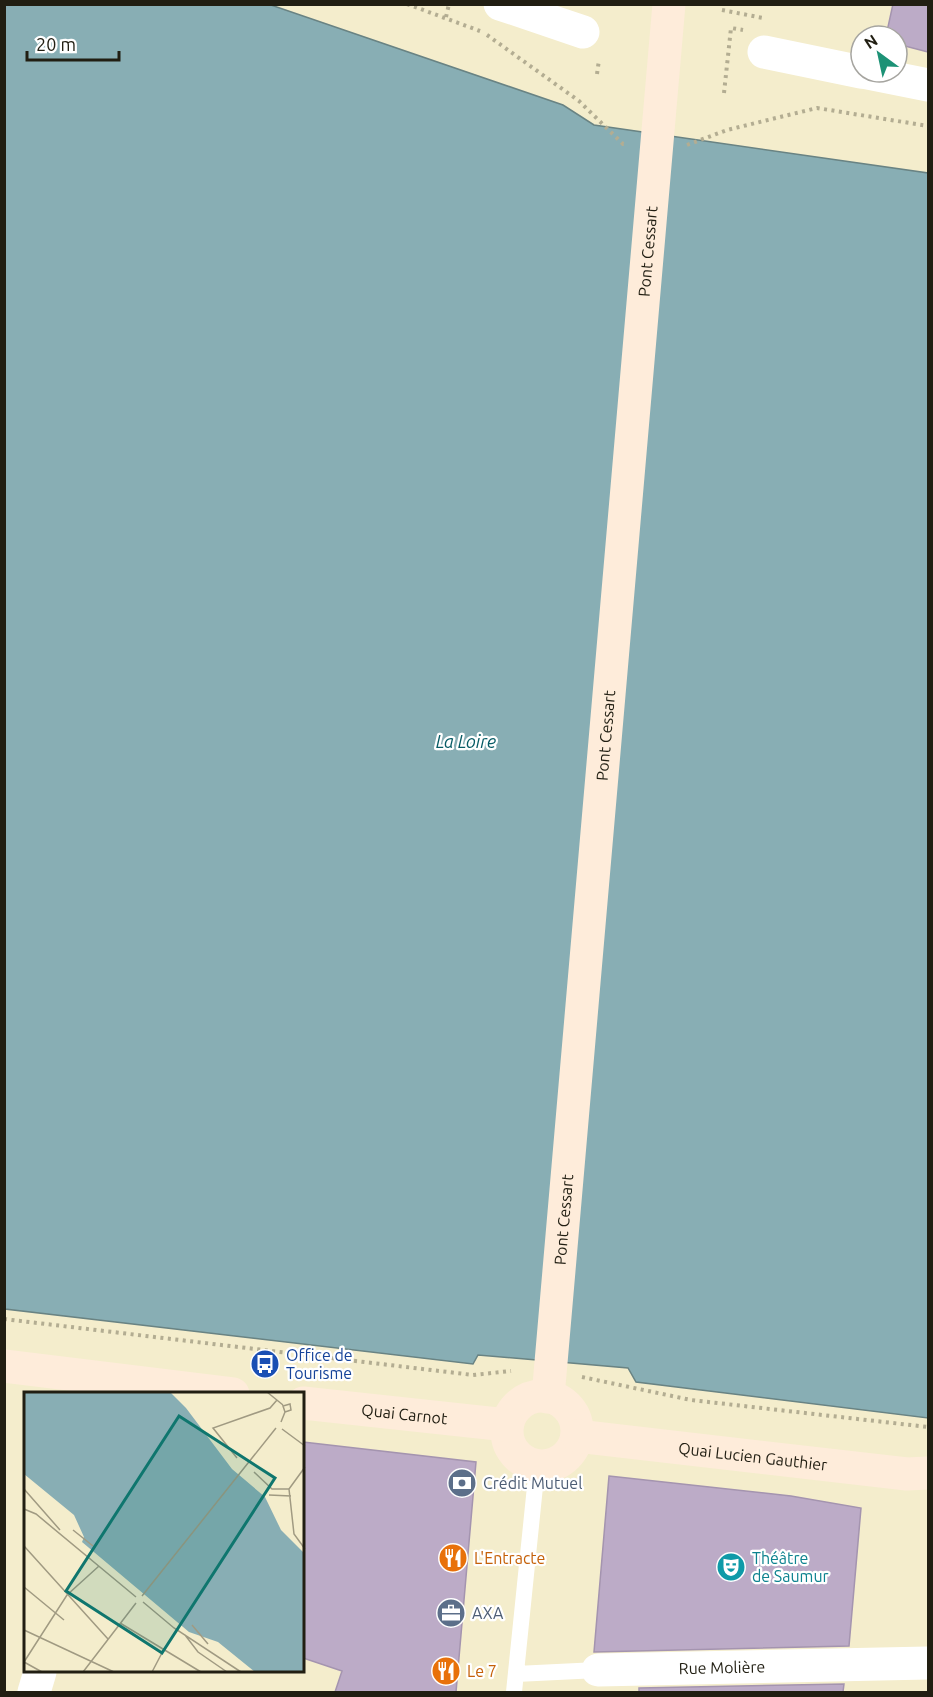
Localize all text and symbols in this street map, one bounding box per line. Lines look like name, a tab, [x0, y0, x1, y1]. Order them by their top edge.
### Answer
scale bar	[27, 24, 118, 62]
north arrow	[849, 24, 909, 84]
text: N	[861, 31, 881, 52]
text: 20 m	[36, 34, 76, 54]
street label: Pont Cessart	[635, 204, 660, 297]
street label: Pont Cessart	[593, 689, 618, 782]
water label: La Loire	[436, 731, 496, 751]
street label: Pont Cessart	[550, 1173, 576, 1266]
place label: Office de Tourisme	[286, 1346, 353, 1382]
bus stop icon: Office de Tourisme	[249, 1348, 281, 1380]
inset map	[24, 1392, 304, 1673]
street label: Quai Carnot	[361, 1400, 449, 1428]
street label: Quai Lucien Gauthier	[677, 1439, 828, 1474]
bank icon: Crédit Mutuel	[446, 1467, 478, 1499]
place label: Crédit Mutuel	[483, 1474, 582, 1492]
restaurant icon: L'Entracte	[437, 1542, 469, 1574]
place label: L'Entracte	[474, 1549, 545, 1567]
place label: Théâtre de Saumur	[752, 1549, 829, 1585]
theatre icon: Théâtre de Saumur	[715, 1551, 747, 1583]
office icon: AXA	[435, 1597, 467, 1629]
place label: AXA	[472, 1604, 504, 1622]
restaurant icon: Le 7	[430, 1655, 462, 1687]
street label: Rue Molière	[678, 1657, 766, 1677]
place label: Le 7	[467, 1662, 497, 1680]

